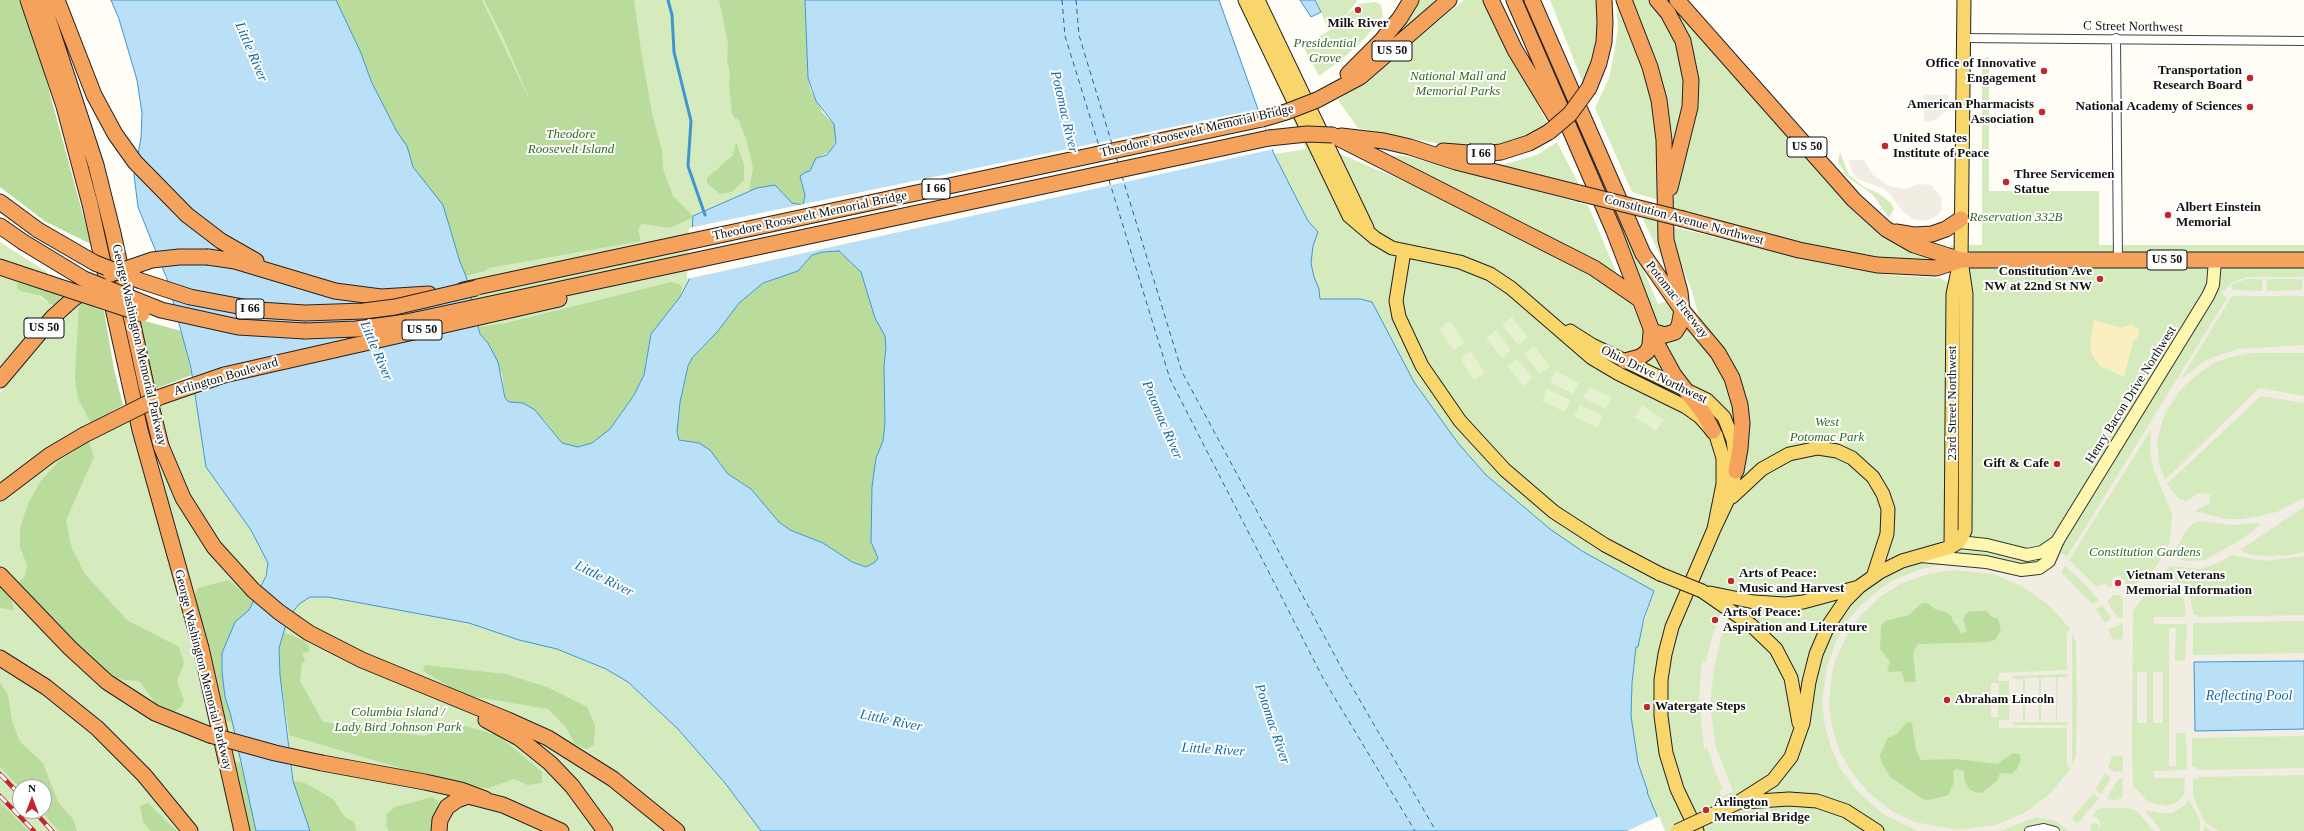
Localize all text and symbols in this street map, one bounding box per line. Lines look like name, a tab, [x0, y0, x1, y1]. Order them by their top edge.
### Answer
marker: Milk River	[1353, 5, 1363, 15]
place label: Milk River	[1327, 16, 1389, 32]
street label: C Street Northwest	[2083, 18, 2183, 36]
water label: Little River	[231, 20, 271, 84]
park label: Presidential Grove	[1293, 36, 1357, 67]
road number: US 50	[1372, 41, 1412, 61]
place label: Office of Innovative Engagement	[1926, 56, 2036, 87]
place label: Transportation Research Board	[2153, 63, 2242, 94]
marker: Office of Innovative Engagement	[2039, 66, 2049, 76]
water label: Potomac River	[1046, 69, 1082, 155]
park label: National Mall and Memorial Parks	[1410, 69, 1506, 100]
marker: Transportation Research Board	[2245, 73, 2255, 83]
place label: American Pharmacists Association	[1907, 97, 2034, 128]
place label: National Academy of Sciences	[2076, 99, 2242, 115]
street label: Theodore Roosevelt Memorial Bridge	[1099, 101, 1295, 161]
marker: National Academy of Sciences	[2245, 102, 2255, 112]
marker: American Pharmacists Association	[2037, 107, 2047, 117]
park label: Theodore Roosevelt Island	[528, 127, 614, 158]
place label: United States Institute of Peace	[1893, 131, 1989, 162]
road number: US 50	[1787, 137, 1827, 157]
marker: United States Institute of Peace	[1880, 141, 1890, 151]
road number: I 66	[1467, 144, 1495, 164]
place label: Three Servicemen Statue	[2014, 167, 2114, 198]
marker: Three Servicemen Statue	[2001, 177, 2011, 187]
road number: I 66	[922, 179, 950, 199]
street label: Theodore Roosevelt Memorial Bridge	[711, 188, 909, 244]
street label: Constitution Avenue Northwest	[1603, 191, 1765, 249]
place label: Albert Einstein Memorial	[2176, 200, 2261, 231]
park label: Reservation 332B	[1970, 210, 2062, 226]
marker: Albert Einstein Memorial	[2163, 210, 2173, 220]
street label: George Washington Memorial Parkway	[108, 243, 170, 447]
road number: US 50	[2147, 250, 2187, 270]
street label: Potomac Freeway	[1642, 258, 1712, 342]
place label: Constitution Ave NW at 22nd St NW	[1984, 264, 2092, 295]
marker: Constitution Ave NW at 22nd St NW	[2095, 274, 2105, 284]
road number: I 66	[236, 299, 264, 319]
road number: US 50	[24, 318, 64, 338]
water label: Little River	[356, 319, 396, 383]
road number: US 50	[402, 320, 442, 340]
street label: Henry Bacon Drive Northwest	[2082, 323, 2180, 467]
street label: Ohio Drive Northwest	[1598, 343, 1710, 407]
street label: 23rd Street Northwest	[1945, 346, 1961, 460]
street label: Arlington Boulevard	[172, 355, 280, 399]
water label: Potomac River	[1138, 378, 1186, 462]
park label: West Potomac Park	[1790, 415, 1864, 446]
place label: Gift & Cafe	[1983, 456, 2049, 472]
marker: Gift & Cafe	[2052, 459, 2062, 469]
park label: Constitution Gardens	[2089, 545, 2201, 561]
water label: Little River	[572, 557, 636, 601]
place label: Arts of Peace: Music and Harvest	[1739, 566, 1844, 597]
street label: George Washington Memorial Parkway	[170, 568, 236, 772]
place label: Vietnam Veterans Memorial Information	[2126, 568, 2252, 599]
marker: Arts of Peace: Music and Harvest	[1726, 576, 1736, 586]
marker: Vietnam Veterans Memorial Information	[2113, 578, 2123, 588]
place label: Arts of Peace: Aspiration and Literature	[1723, 605, 1867, 636]
marker: Arts of Peace: Aspiration and Literature	[1710, 615, 1720, 625]
water label: Potomac River	[1250, 682, 1294, 766]
water label: Reflecting Pool	[2206, 688, 2292, 704]
place label: Abraham Lincoln	[1955, 692, 2054, 708]
marker: Abraham Lincoln	[1942, 695, 1952, 705]
place label: Watergate Steps	[1655, 699, 1746, 715]
marker: Watergate Steps	[1642, 702, 1652, 712]
park label: Columbia Island / Lady Bird Johnson Park	[335, 705, 461, 736]
water label: Little River	[858, 706, 924, 736]
water label: Little River	[1181, 739, 1245, 761]
north arrow	[12, 779, 52, 819]
text: N	[28, 782, 36, 794]
place label: Arlington Memorial Bridge	[1714, 795, 1810, 826]
marker: Arlington Memorial Bridge	[1701, 805, 1711, 815]

